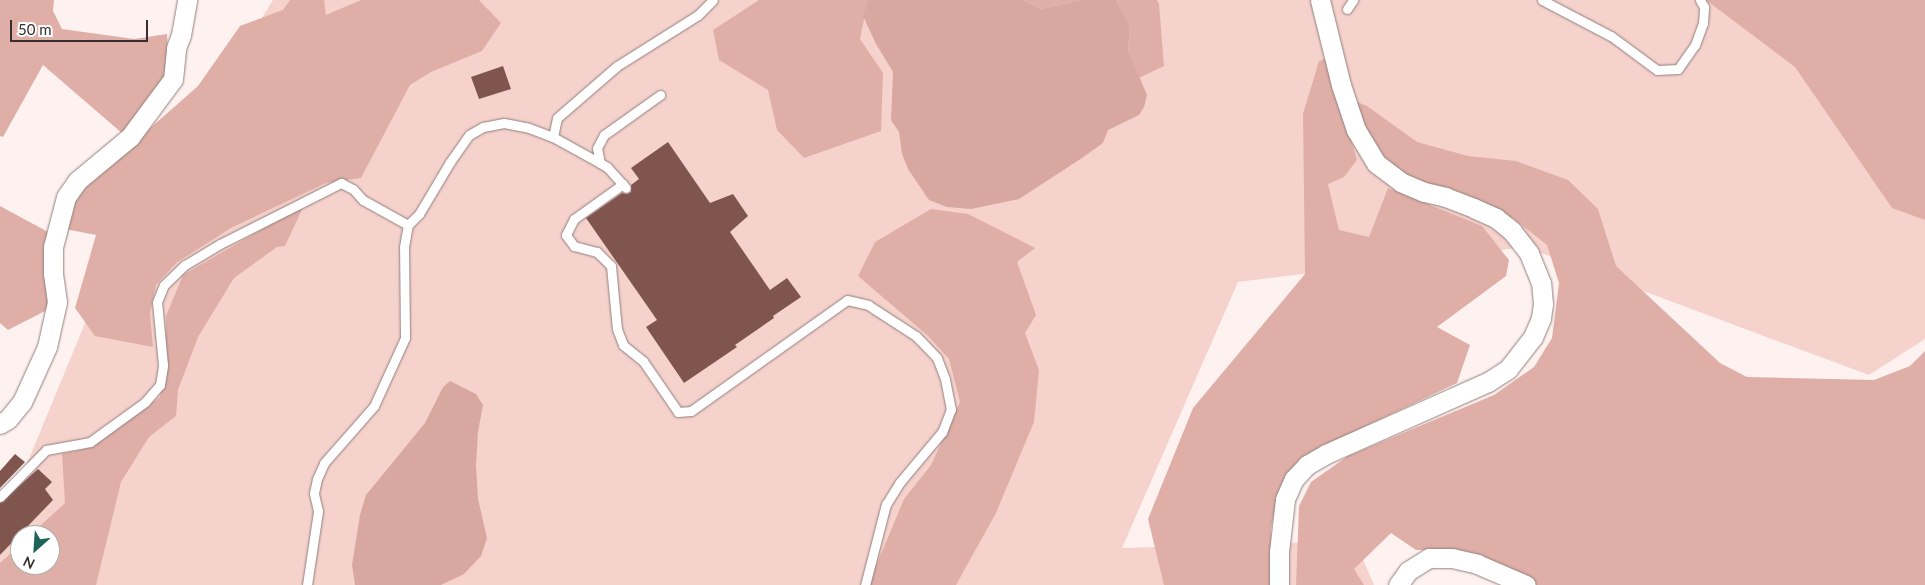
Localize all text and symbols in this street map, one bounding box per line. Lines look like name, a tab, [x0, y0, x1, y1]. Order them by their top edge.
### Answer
scale bar	[12, 10, 150, 42]
text: 50 m	[18, 20, 52, 38]
north arrow	[10, 525, 60, 575]
text: N	[20, 553, 37, 573]

